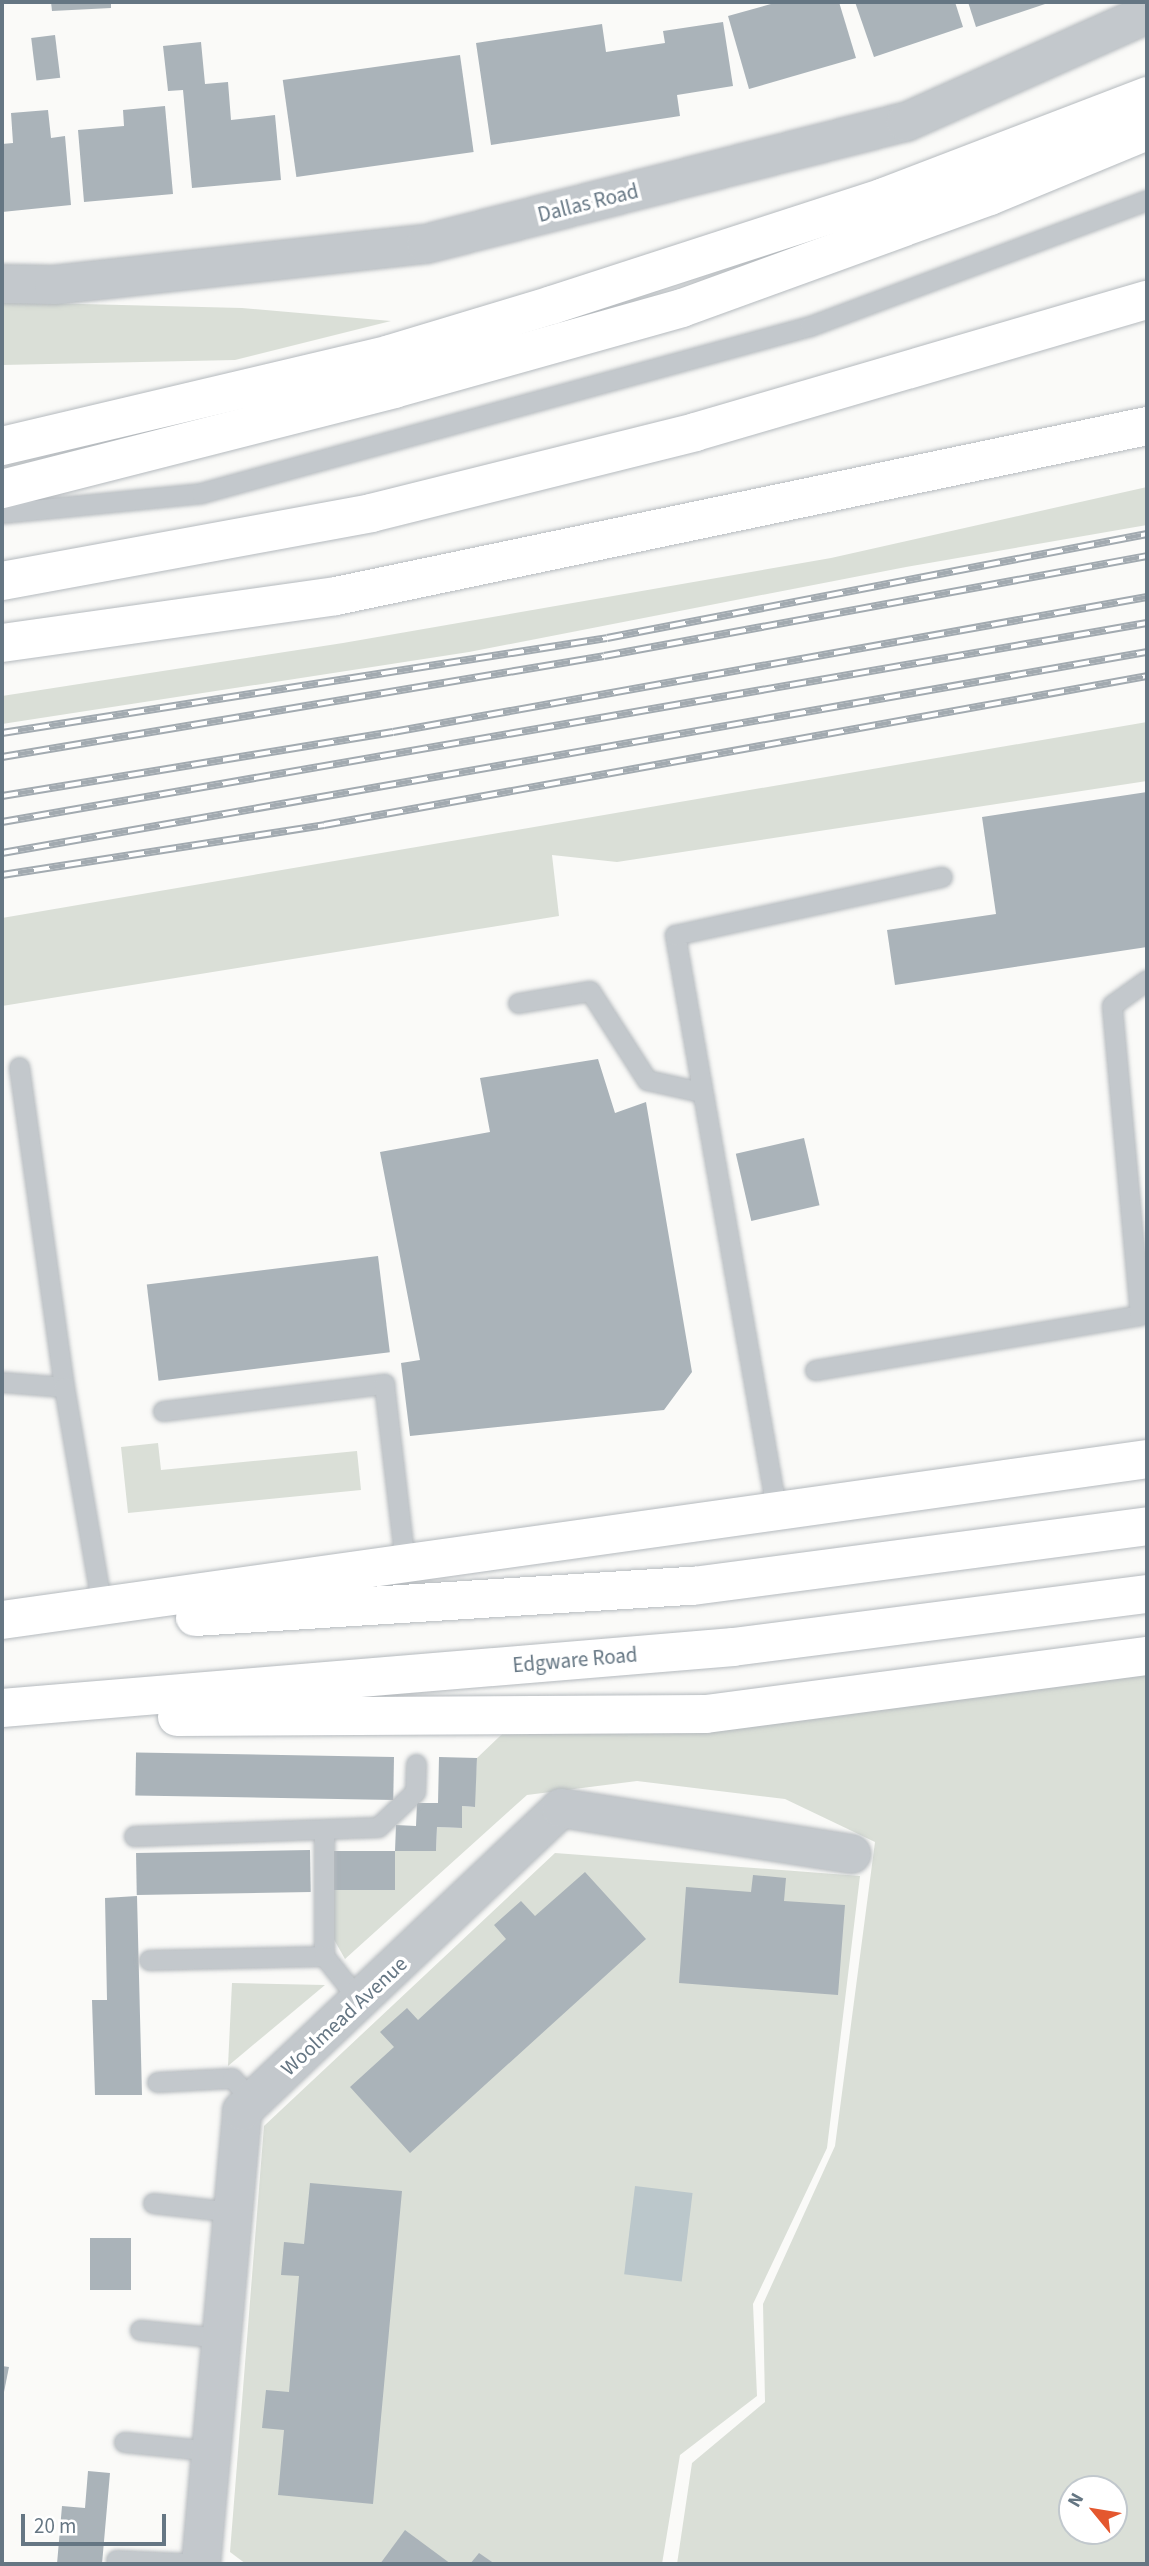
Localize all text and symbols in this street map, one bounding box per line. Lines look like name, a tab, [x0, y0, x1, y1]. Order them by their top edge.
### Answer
street label: Dallas Road	[535, 178, 641, 228]
street label: Edgware Road	[512, 1642, 638, 1678]
street label: Woolmead Avenue	[276, 1951, 412, 2081]
north arrow	[1058, 2475, 1128, 2545]
text: N	[1061, 2488, 1091, 2512]
scale bar	[24, 2500, 170, 2544]
text: 20 m	[34, 2511, 76, 2541]

